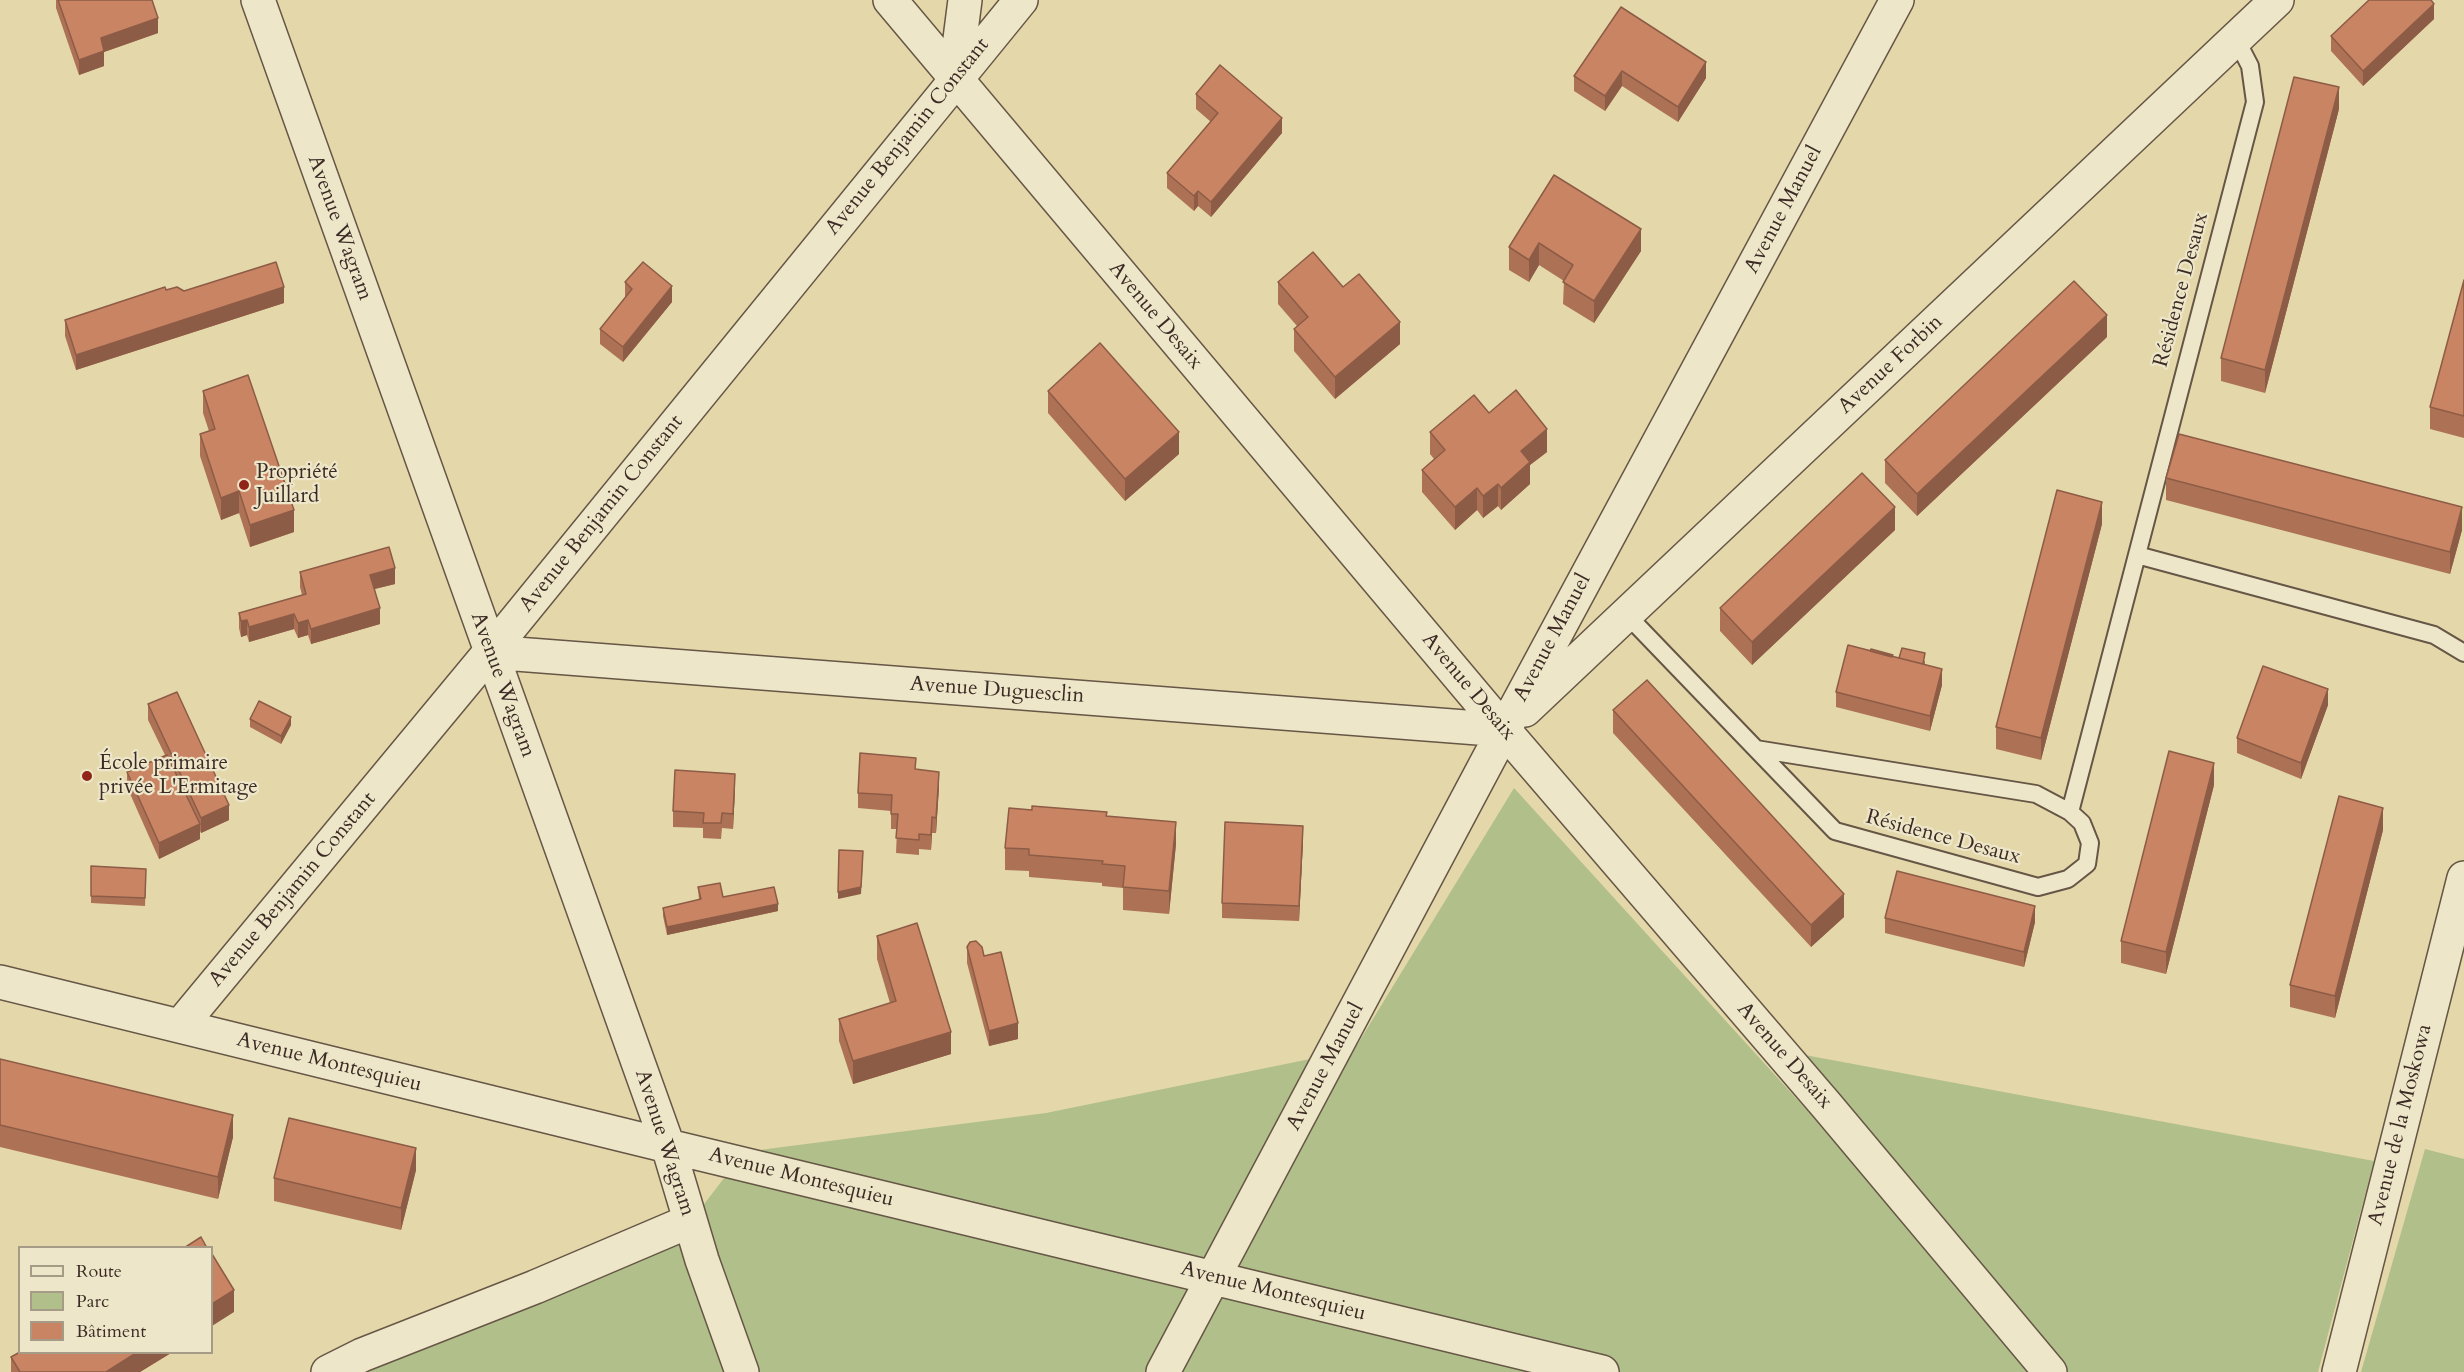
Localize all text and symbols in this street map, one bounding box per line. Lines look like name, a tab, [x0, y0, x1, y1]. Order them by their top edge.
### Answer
street label: Avenue Benjamin Constant	[821, 33, 995, 241]
street label: Avenue Manuel	[1740, 142, 1828, 278]
street label: Avenue Wagram	[301, 152, 377, 304]
street label: Résidence Desaux	[2149, 210, 2215, 370]
street label: Avenue Desaix	[1103, 257, 1207, 375]
street label: Avenue Forbin	[1833, 310, 1949, 420]
street label: Avenue Benjamin Constant	[515, 410, 689, 618]
place label: Propriété Juillard	[256, 460, 338, 510]
marker: Propriété Juillard	[237, 478, 251, 492]
street label: Avenue Manuel	[1509, 570, 1597, 706]
street label: Avenue Wagram	[464, 609, 540, 761]
street label: Avenue Desaix	[1416, 628, 1520, 746]
street label: Avenue Duguesclin	[909, 672, 1085, 710]
place label: École primaire privée L'Ermitage	[99, 751, 258, 801]
marker: École primaire privée L'Ermitage	[80, 769, 94, 783]
street label: Avenue Benjamin Constant	[204, 788, 382, 992]
street label: Résidence Desaux	[1863, 805, 2023, 871]
street label: Avenue Desaix	[1731, 998, 1837, 1114]
street label: Avenue Manuel	[1282, 999, 1370, 1135]
street label: Avenue de la Moskowa	[2364, 1022, 2438, 1228]
street label: Avenue Montesquieu	[234, 1028, 424, 1098]
street label: Avenue Wagram	[628, 1067, 700, 1219]
street label: Avenue Montesquieu	[706, 1143, 896, 1213]
legend	[18, 1246, 213, 1354]
street label: Avenue Montesquieu	[1178, 1257, 1368, 1327]
text: Route	[76, 1259, 122, 1284]
text: Parc	[76, 1289, 109, 1314]
text: Bâtiment	[76, 1319, 146, 1344]

